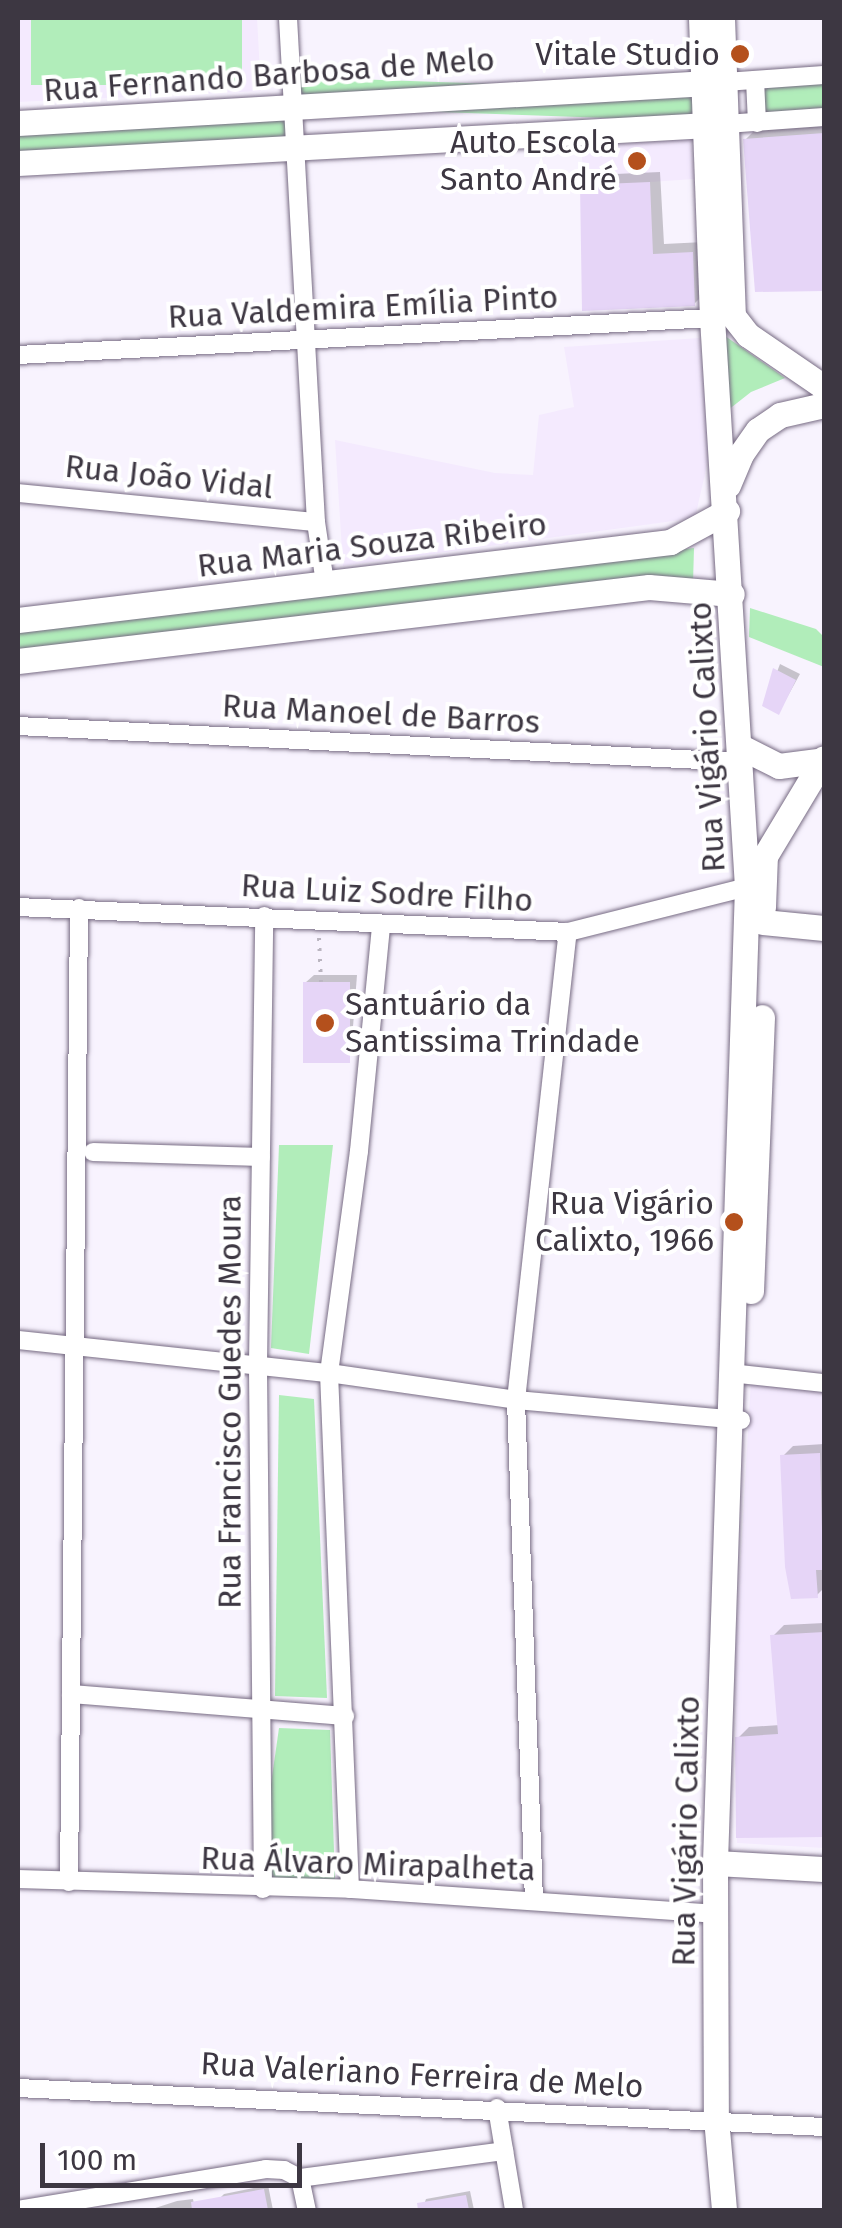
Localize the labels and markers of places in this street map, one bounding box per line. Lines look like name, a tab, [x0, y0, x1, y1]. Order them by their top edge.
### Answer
place label: Vitale Studio	[535, 35, 720, 73]
marker: Vitale Studio	[729, 43, 751, 65]
place label: Auto Escola Santo André	[440, 124, 617, 199]
marker: Auto Escola Santo André	[626, 150, 648, 172]
place label: Santuário da Santissima Trindade	[345, 986, 640, 1061]
marker: Santuário da Santissima Trindade	[314, 1012, 336, 1034]
place label: Rua Vigário Calixto, 1966	[535, 1185, 714, 1260]
marker: Rua Vigário Calixto, 1966	[723, 1211, 745, 1233]

